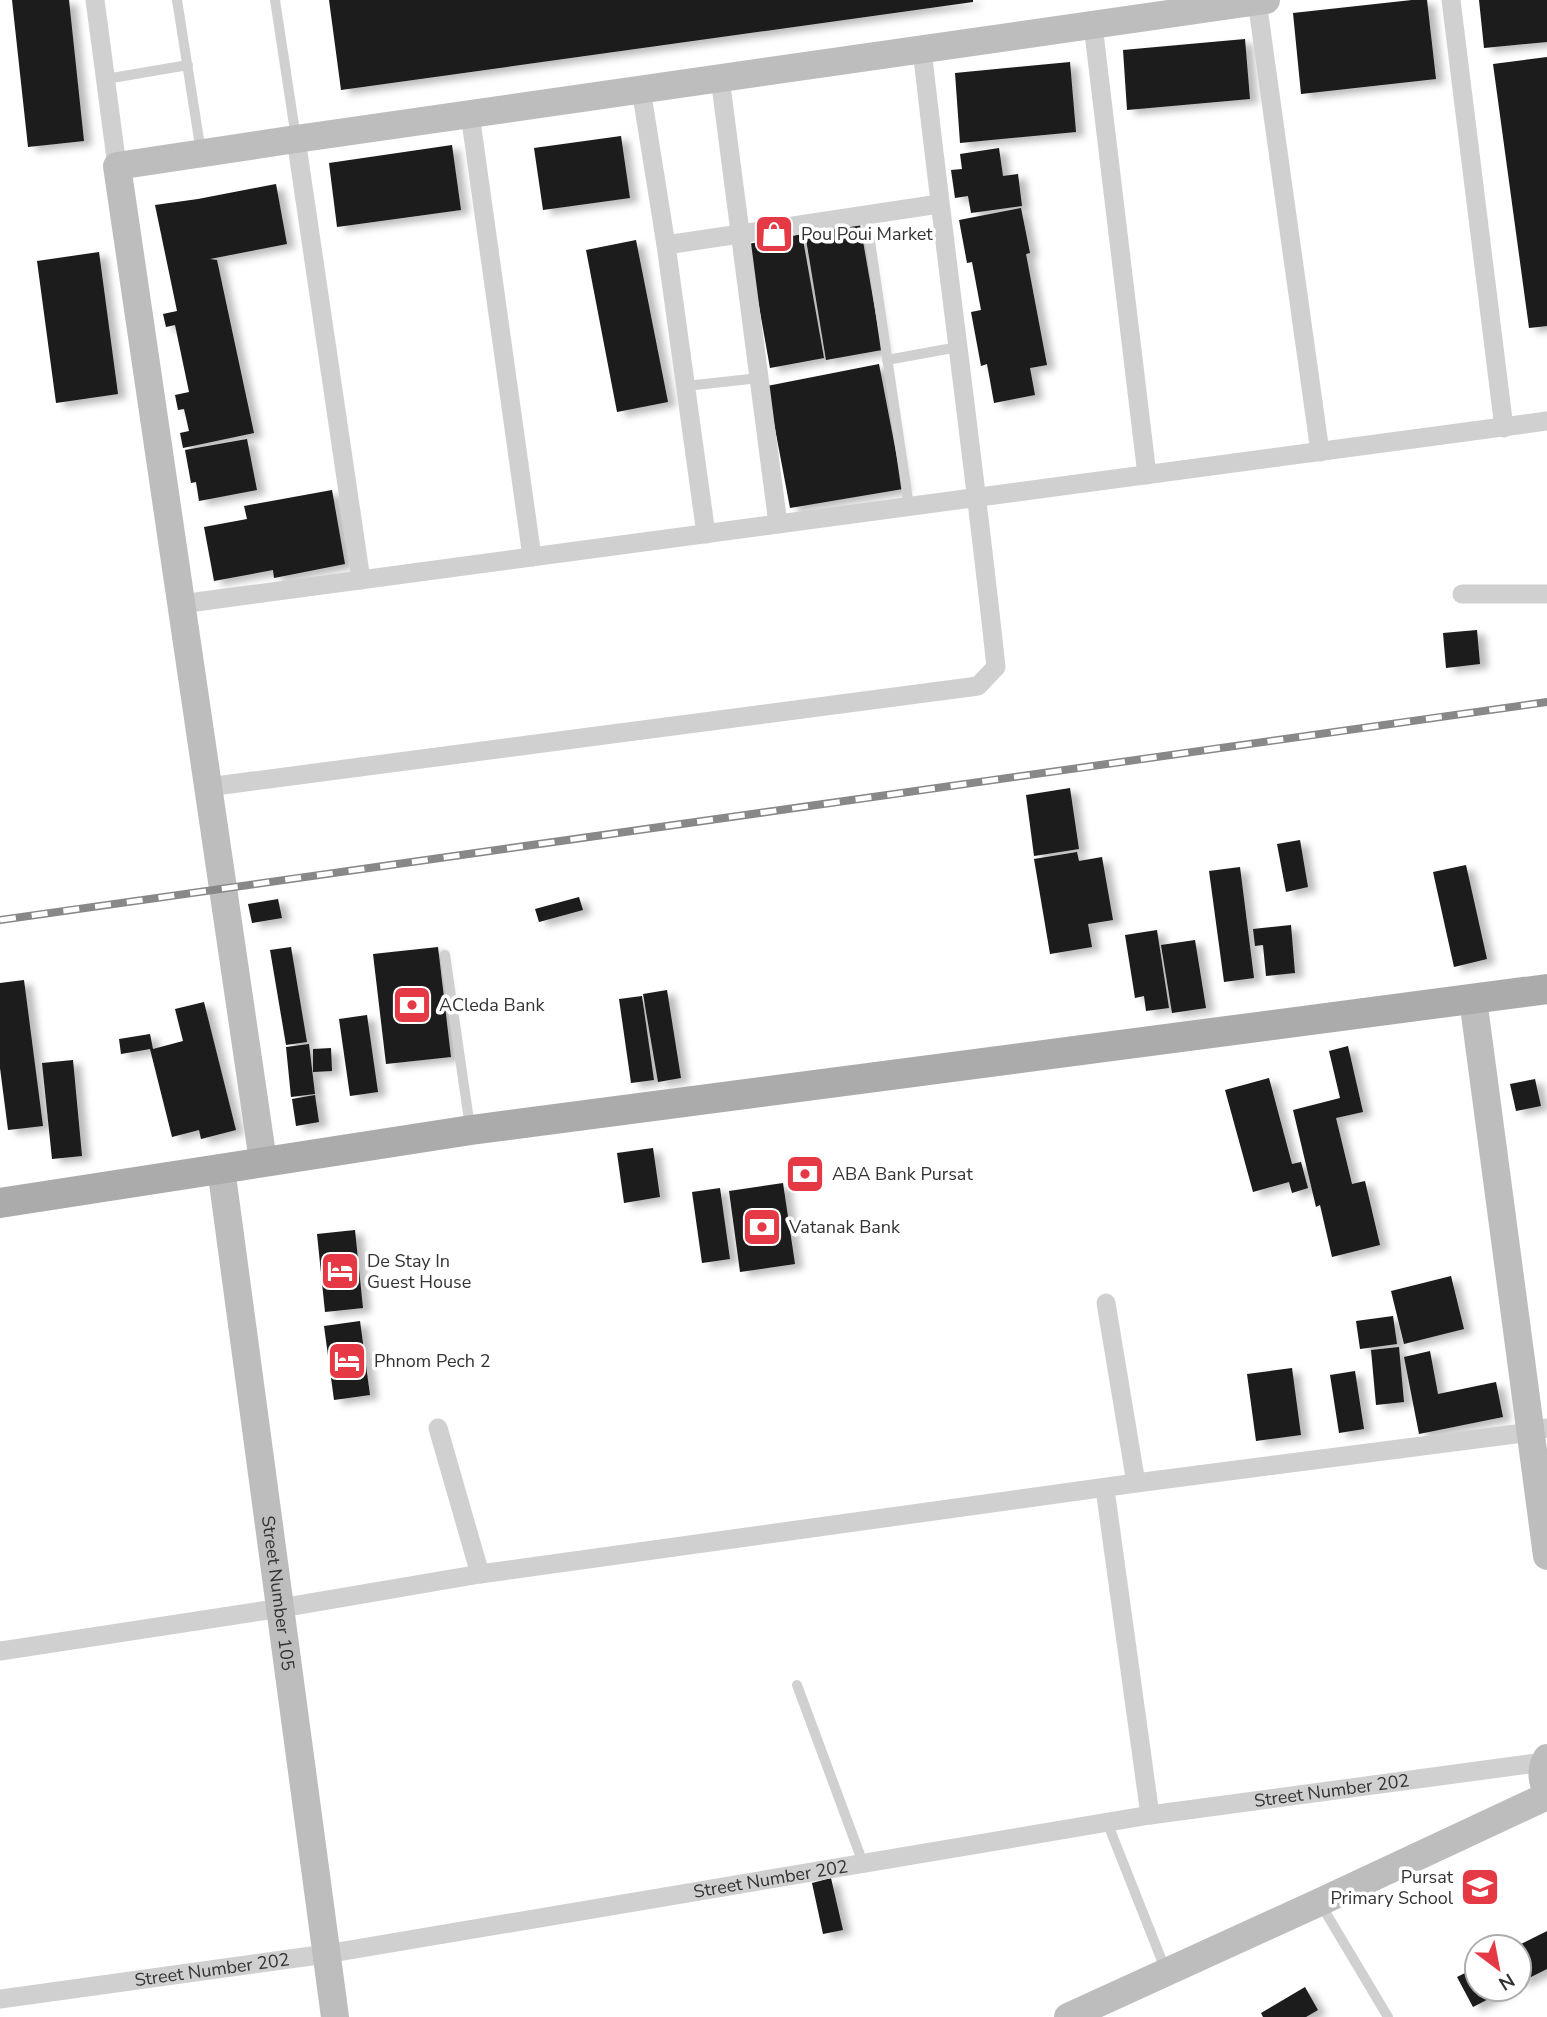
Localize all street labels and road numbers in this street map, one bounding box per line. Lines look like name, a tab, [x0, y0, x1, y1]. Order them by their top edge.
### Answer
street label: Street Number 105	[256, 1514, 300, 1672]
street label: Street Number 202	[1253, 1768, 1411, 1813]
street label: Street Number 202	[692, 1854, 850, 1904]
street label: Street Number 202	[133, 1947, 291, 1992]

